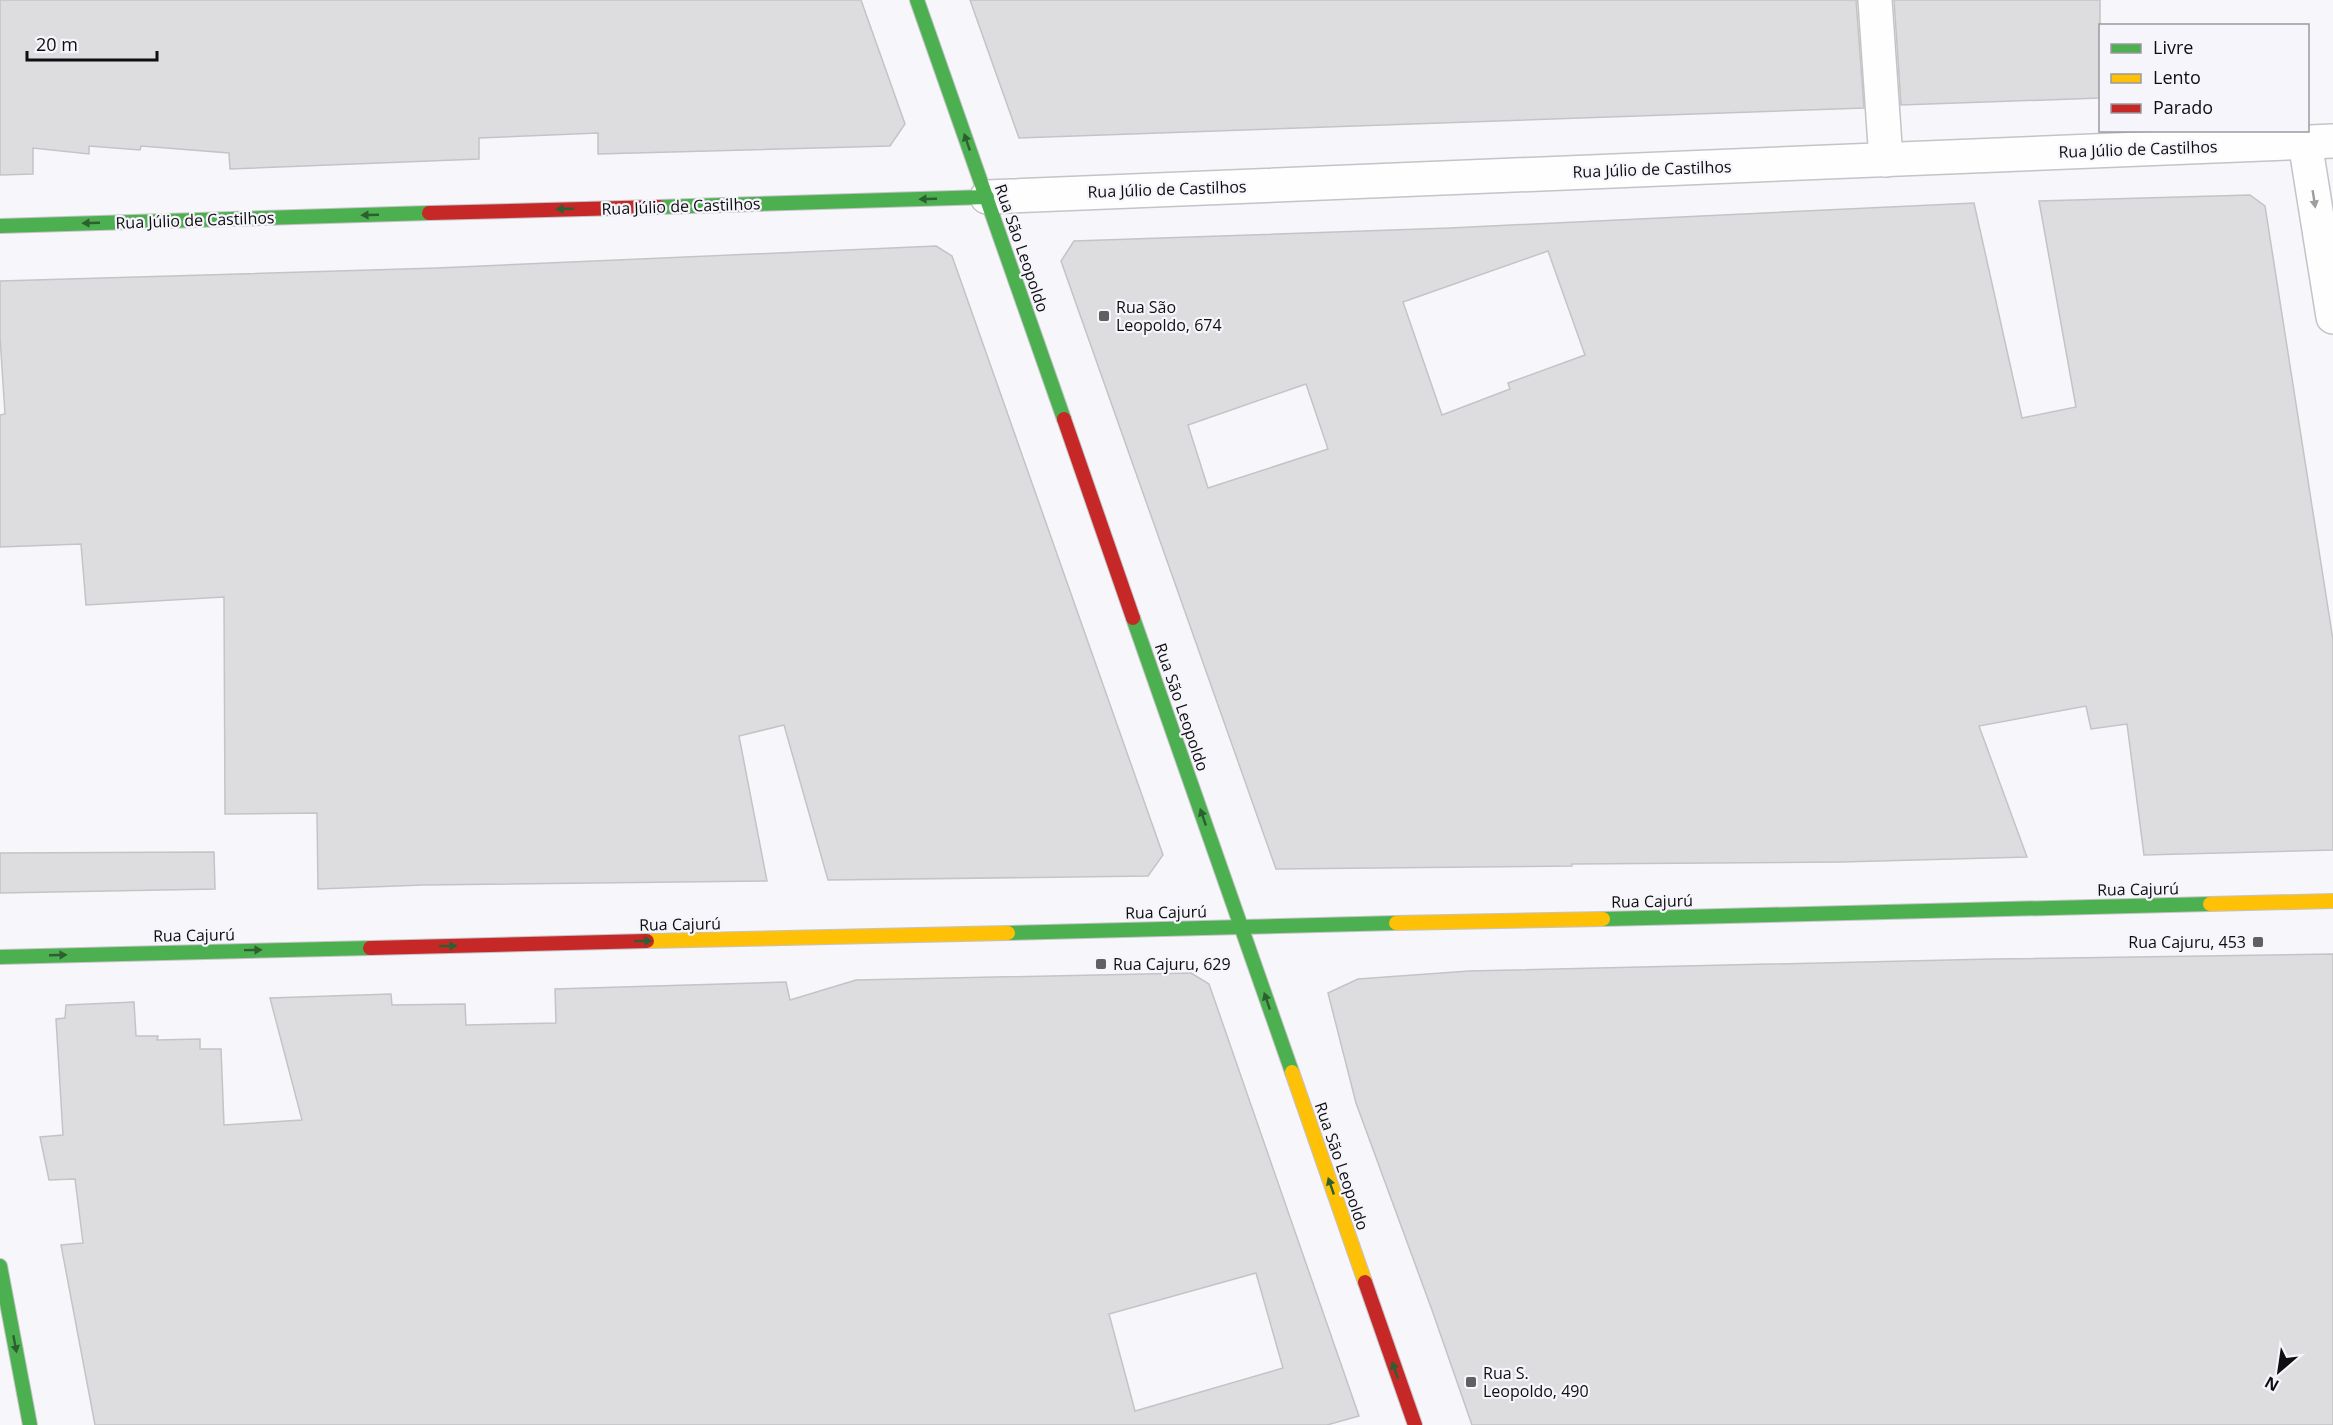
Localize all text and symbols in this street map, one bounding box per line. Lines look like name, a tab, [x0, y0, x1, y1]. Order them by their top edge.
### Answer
scale bar	[27, 24, 158, 62]
legend	[2099, 24, 2309, 132]
text: 20 m	[36, 32, 78, 56]
text: Livre	[2153, 35, 2193, 59]
text: Lento	[2153, 65, 2201, 89]
text: Parado	[2153, 95, 2213, 119]
one-way arrow	[962, 133, 972, 151]
street label: Rua Júlio de Castilhos	[2058, 135, 2218, 163]
street label: Rua Júlio de Castilhos	[1572, 155, 1732, 183]
street label: Rua Júlio de Castilhos	[1087, 175, 1247, 203]
street label: Rua São Leopoldo	[990, 181, 1054, 315]
one-way arrow	[2310, 190, 2319, 209]
street label: Rua Júlio de Castilhos	[601, 192, 761, 220]
one-way arrow	[919, 194, 938, 203]
one-way arrow	[556, 205, 575, 214]
street label: Rua Júlio de Castilhos	[115, 206, 275, 234]
one-way arrow	[361, 210, 380, 220]
one-way arrow	[82, 218, 101, 228]
place label: Rua São Leopoldo, 674	[1116, 296, 1222, 336]
marker: Rua São Leopoldo, 674	[1097, 309, 1111, 323]
street label: Rua São Leopoldo	[1150, 640, 1214, 774]
one-way arrow	[1197, 808, 1207, 826]
street label: Rua Cajurú	[2097, 877, 2179, 901]
street label: Rua Cajurú	[1611, 889, 1693, 913]
street label: Rua Cajurú	[1125, 900, 1207, 924]
street label: Rua Cajurú	[639, 912, 721, 936]
street label: Rua Cajurú	[153, 923, 235, 947]
place label: Rua Cajuru, 453	[2128, 931, 2246, 953]
marker: Rua Cajuru, 453	[2251, 935, 2265, 949]
one-way arrow	[634, 936, 653, 946]
one-way arrow	[439, 941, 458, 950]
one-way arrow	[244, 946, 263, 955]
one-way arrow	[49, 950, 68, 960]
place label: Rua Cajuru, 629	[1113, 953, 1231, 975]
marker: Rua Cajuru, 629	[1094, 957, 1108, 971]
one-way arrow	[1262, 992, 1272, 1010]
street label: Rua São Leopoldo	[1310, 1099, 1374, 1233]
one-way arrow	[1326, 1177, 1336, 1195]
one-way arrow	[11, 1335, 20, 1354]
north arrow	[2249, 1341, 2309, 1401]
one-way arrow	[1390, 1361, 1400, 1379]
place label: Rua S. Leopoldo, 490	[1483, 1362, 1589, 1402]
text: N	[2261, 1371, 2283, 1397]
marker: Rua S. Leopoldo, 490	[1464, 1375, 1478, 1389]

